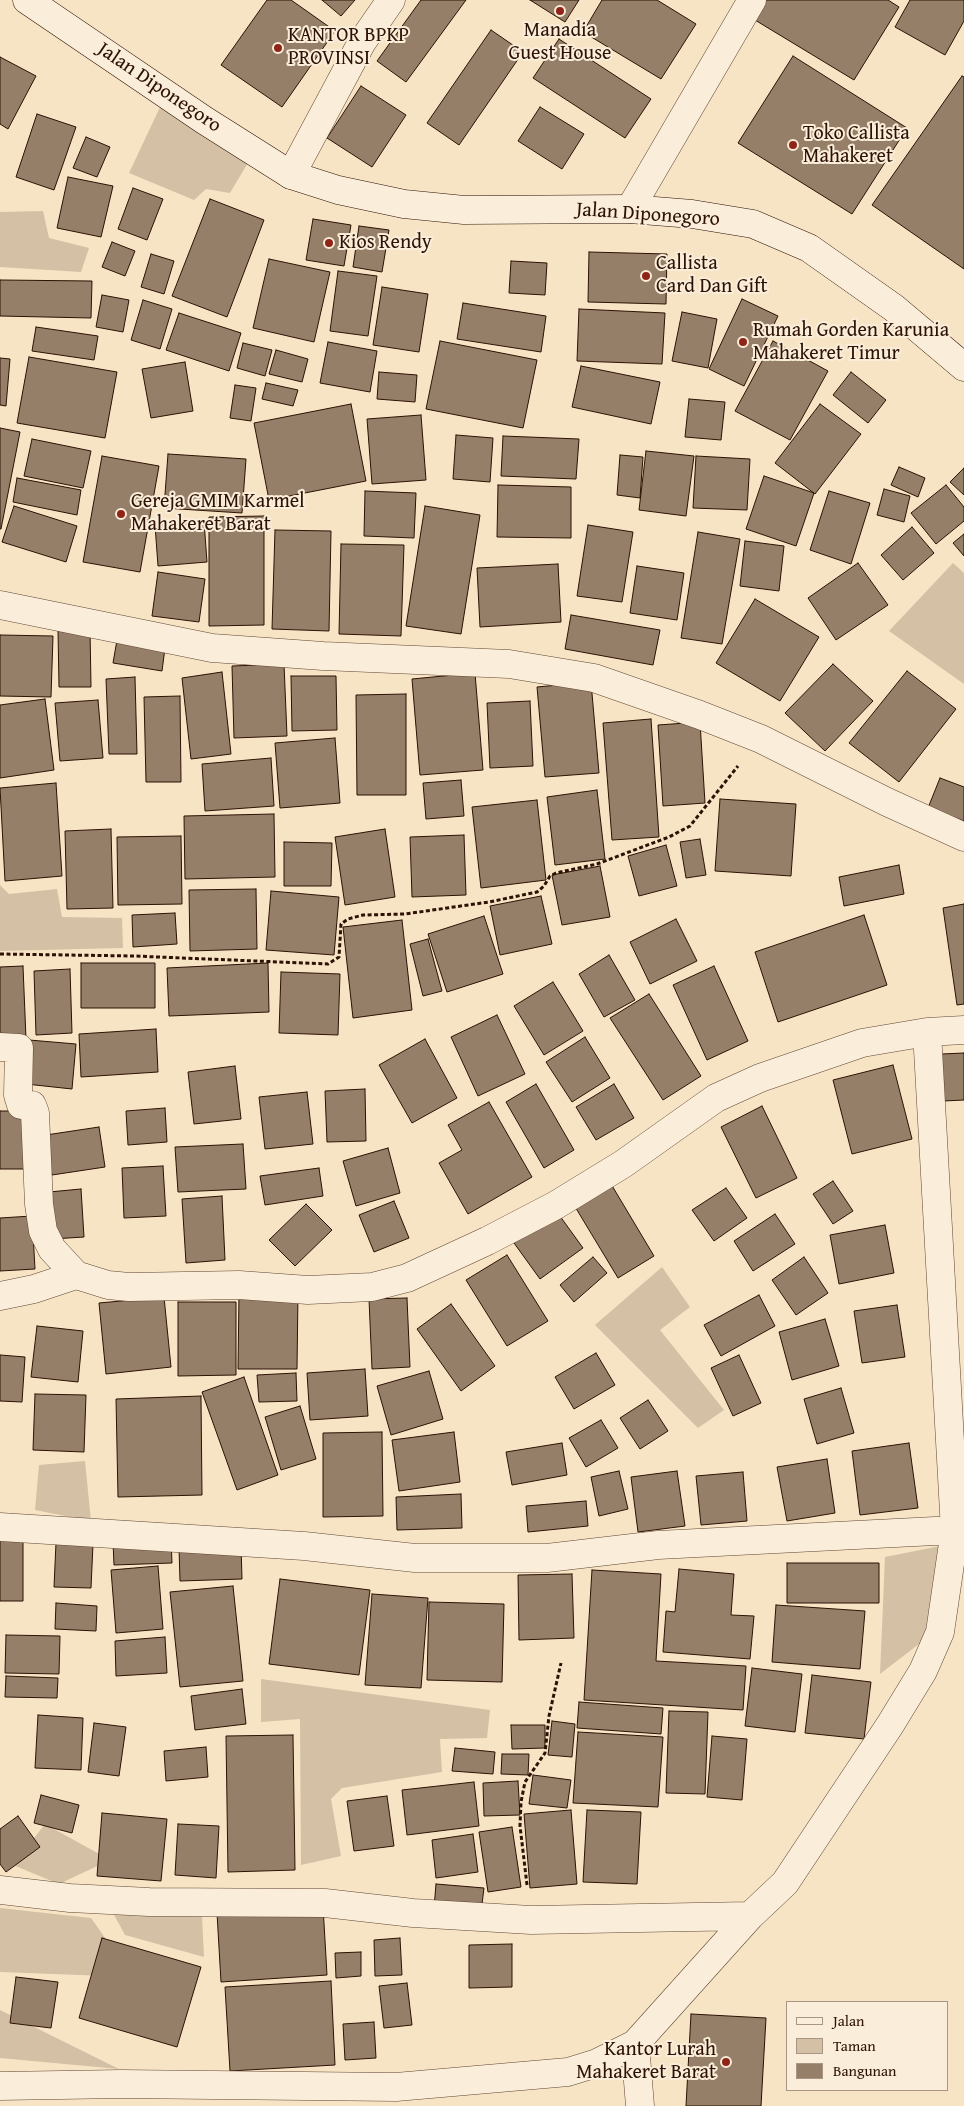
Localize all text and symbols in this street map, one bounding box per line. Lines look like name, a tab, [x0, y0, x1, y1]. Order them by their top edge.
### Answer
marker: Manadia Guest House	[554, 5, 566, 17]
place label: Manadia Guest House	[508, 19, 612, 66]
place label: KANTOR BPKP PROVINSI	[288, 24, 409, 71]
street label: Jalan Diponegoro	[93, 38, 225, 138]
marker: KANTOR BPKP PROVINSI	[272, 42, 284, 54]
place label: Toko Callista Mahakeret	[803, 122, 910, 169]
marker: Toko Callista Mahakeret	[787, 139, 799, 151]
street label: Jalan Diponegoro	[575, 198, 721, 232]
place label: Kios Rendy	[339, 231, 432, 255]
marker: Kios Rendy	[323, 237, 335, 249]
place label: Callista Card Dan Gift	[656, 252, 768, 299]
marker: Callista Card Dan Gift	[640, 270, 652, 282]
place label: Rumah Gorden Karunia Mahakeret Timur	[753, 319, 949, 366]
marker: Rumah Gorden Karunia Mahakeret Timur	[737, 336, 749, 348]
place label: Gereja GMIM Karmel Mahakeret Barat	[131, 490, 305, 537]
marker: Gereja GMIM Karmel Mahakeret Barat	[115, 508, 127, 520]
legend	[786, 2001, 949, 2091]
text: Jalan	[833, 2010, 865, 2031]
text: Taman	[833, 2035, 876, 2056]
place label: Kantor Lurah Mahakeret Barat	[576, 2038, 716, 2085]
marker: Kantor Lurah Mahakeret Barat	[720, 2056, 732, 2068]
text: Bangunan	[833, 2060, 897, 2081]

